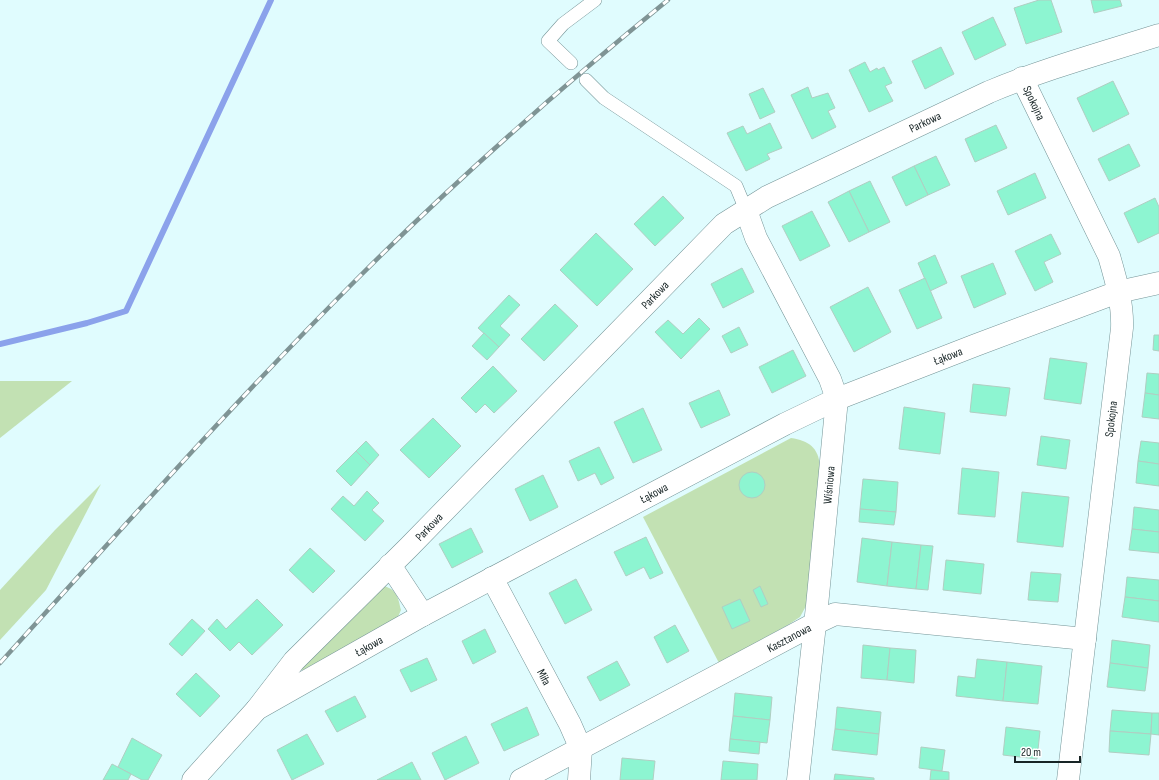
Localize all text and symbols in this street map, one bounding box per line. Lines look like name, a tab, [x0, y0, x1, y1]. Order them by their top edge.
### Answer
street label: Spokojna	[1019, 84, 1048, 123]
street label: Parkowa	[907, 108, 944, 136]
street label: Parkowa	[638, 278, 673, 313]
street label: Łąkowa	[931, 344, 965, 369]
street label: Spokojna	[1102, 400, 1121, 438]
street label: Wiśniowa	[820, 465, 839, 505]
street label: Łąkowa	[637, 480, 671, 507]
street label: Parkowa	[412, 510, 447, 545]
street label: Kasztanowa	[765, 620, 814, 656]
street label: Łąkowa	[352, 633, 386, 661]
street label: Miła	[533, 667, 554, 688]
scale bar	[1015, 738, 1080, 764]
text: 20 m	[1021, 745, 1041, 760]

